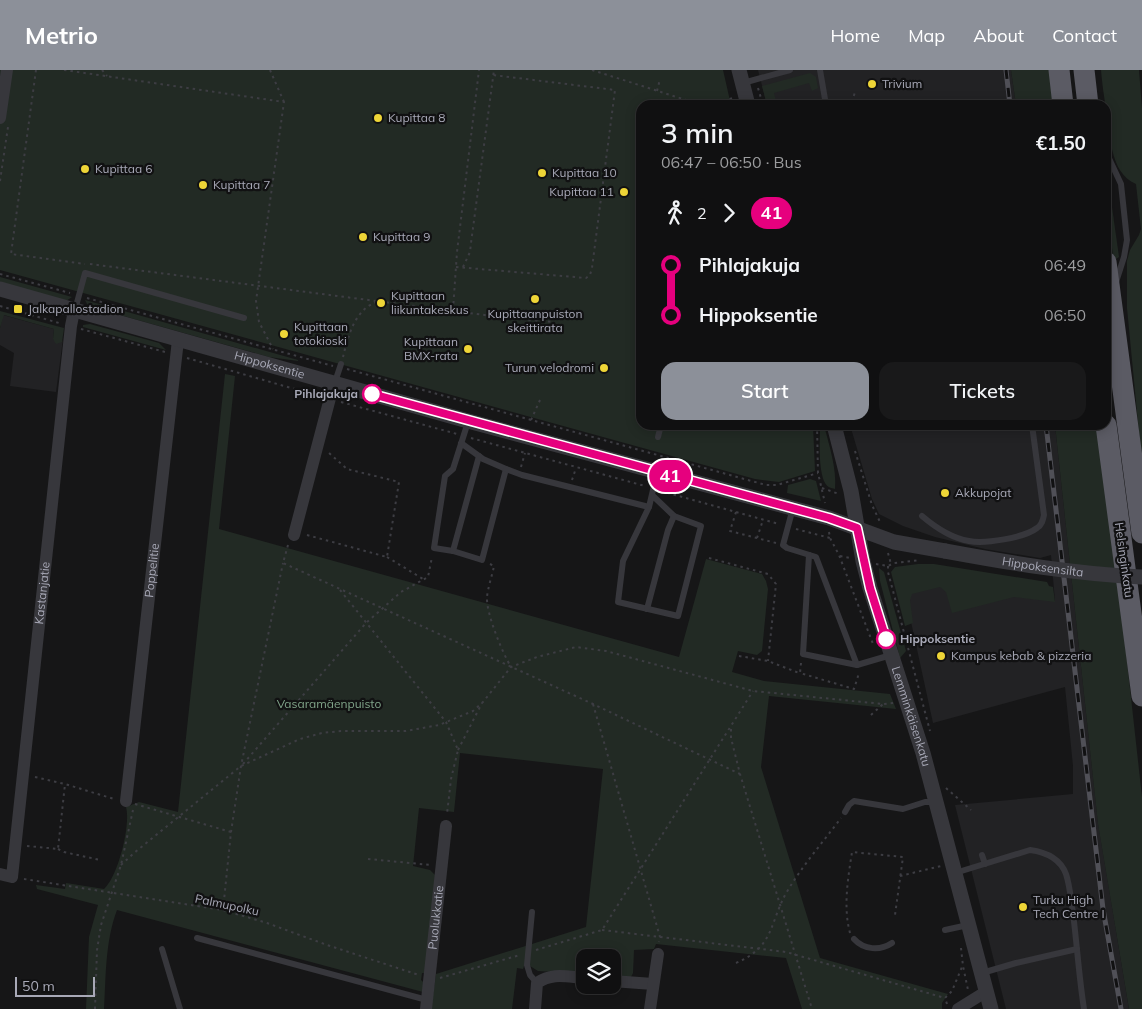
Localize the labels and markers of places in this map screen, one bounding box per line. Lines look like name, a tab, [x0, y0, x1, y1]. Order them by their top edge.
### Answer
place label: Trivium	[882, 76, 922, 91]
marker: Trivium	[866, 78, 878, 90]
place label: Kupittaa 8	[388, 110, 445, 125]
marker: Kupittaa 8	[372, 112, 384, 124]
place label: Kupittaa 6	[95, 161, 152, 176]
marker: Kupittaa 6	[79, 163, 91, 175]
place label: Kupittaa 10	[552, 165, 617, 180]
marker: Kupittaa 10	[536, 167, 548, 179]
place label: Kupittaa 7	[213, 177, 270, 192]
marker: Kupittaa 7	[197, 179, 209, 191]
place label: Kupittaa 11	[549, 184, 614, 199]
marker: Kupittaa 11	[618, 186, 630, 198]
place label: Kupittaa 9	[373, 229, 430, 244]
marker: Kupittaa 9	[357, 231, 369, 243]
place label: Kupittaan liikuntakeskus	[391, 288, 469, 317]
marker: Kupittaanpuiston skeittirata	[529, 293, 541, 305]
marker: Kupittaan liikuntakeskus	[375, 297, 387, 309]
place label: Jalkapallostadion	[28, 301, 124, 316]
marker: Jalkapallostadion	[12, 303, 24, 315]
place label: Kupittaanpuiston skeittirata	[487, 306, 583, 335]
place label: Kupittaan totokioski	[294, 319, 348, 348]
marker: Kupittaan totokioski	[278, 328, 290, 340]
place label: Kupittaan BMX-rata	[404, 334, 458, 363]
marker: Kupittaan BMX-rata	[462, 343, 474, 355]
place label: Turun velodromi	[505, 360, 594, 375]
marker: Turun velodromi	[598, 362, 610, 374]
marker: Pihlajakuja	[362, 384, 382, 404]
place label: Pihlajakuja	[294, 386, 358, 401]
place label: Akkupojat	[955, 485, 1011, 500]
marker: Akkupojat	[939, 487, 951, 499]
marker: Hippoksentie	[876, 629, 896, 649]
place label: Hippoksentie	[900, 631, 975, 646]
place label: Kampus kebab & pizzeria	[951, 648, 1091, 663]
marker: Kampus kebab & pizzeria	[935, 650, 947, 662]
place label: Turku High Tech Centre I	[1033, 892, 1105, 921]
marker: Turku High Tech Centre I	[1017, 901, 1029, 913]

